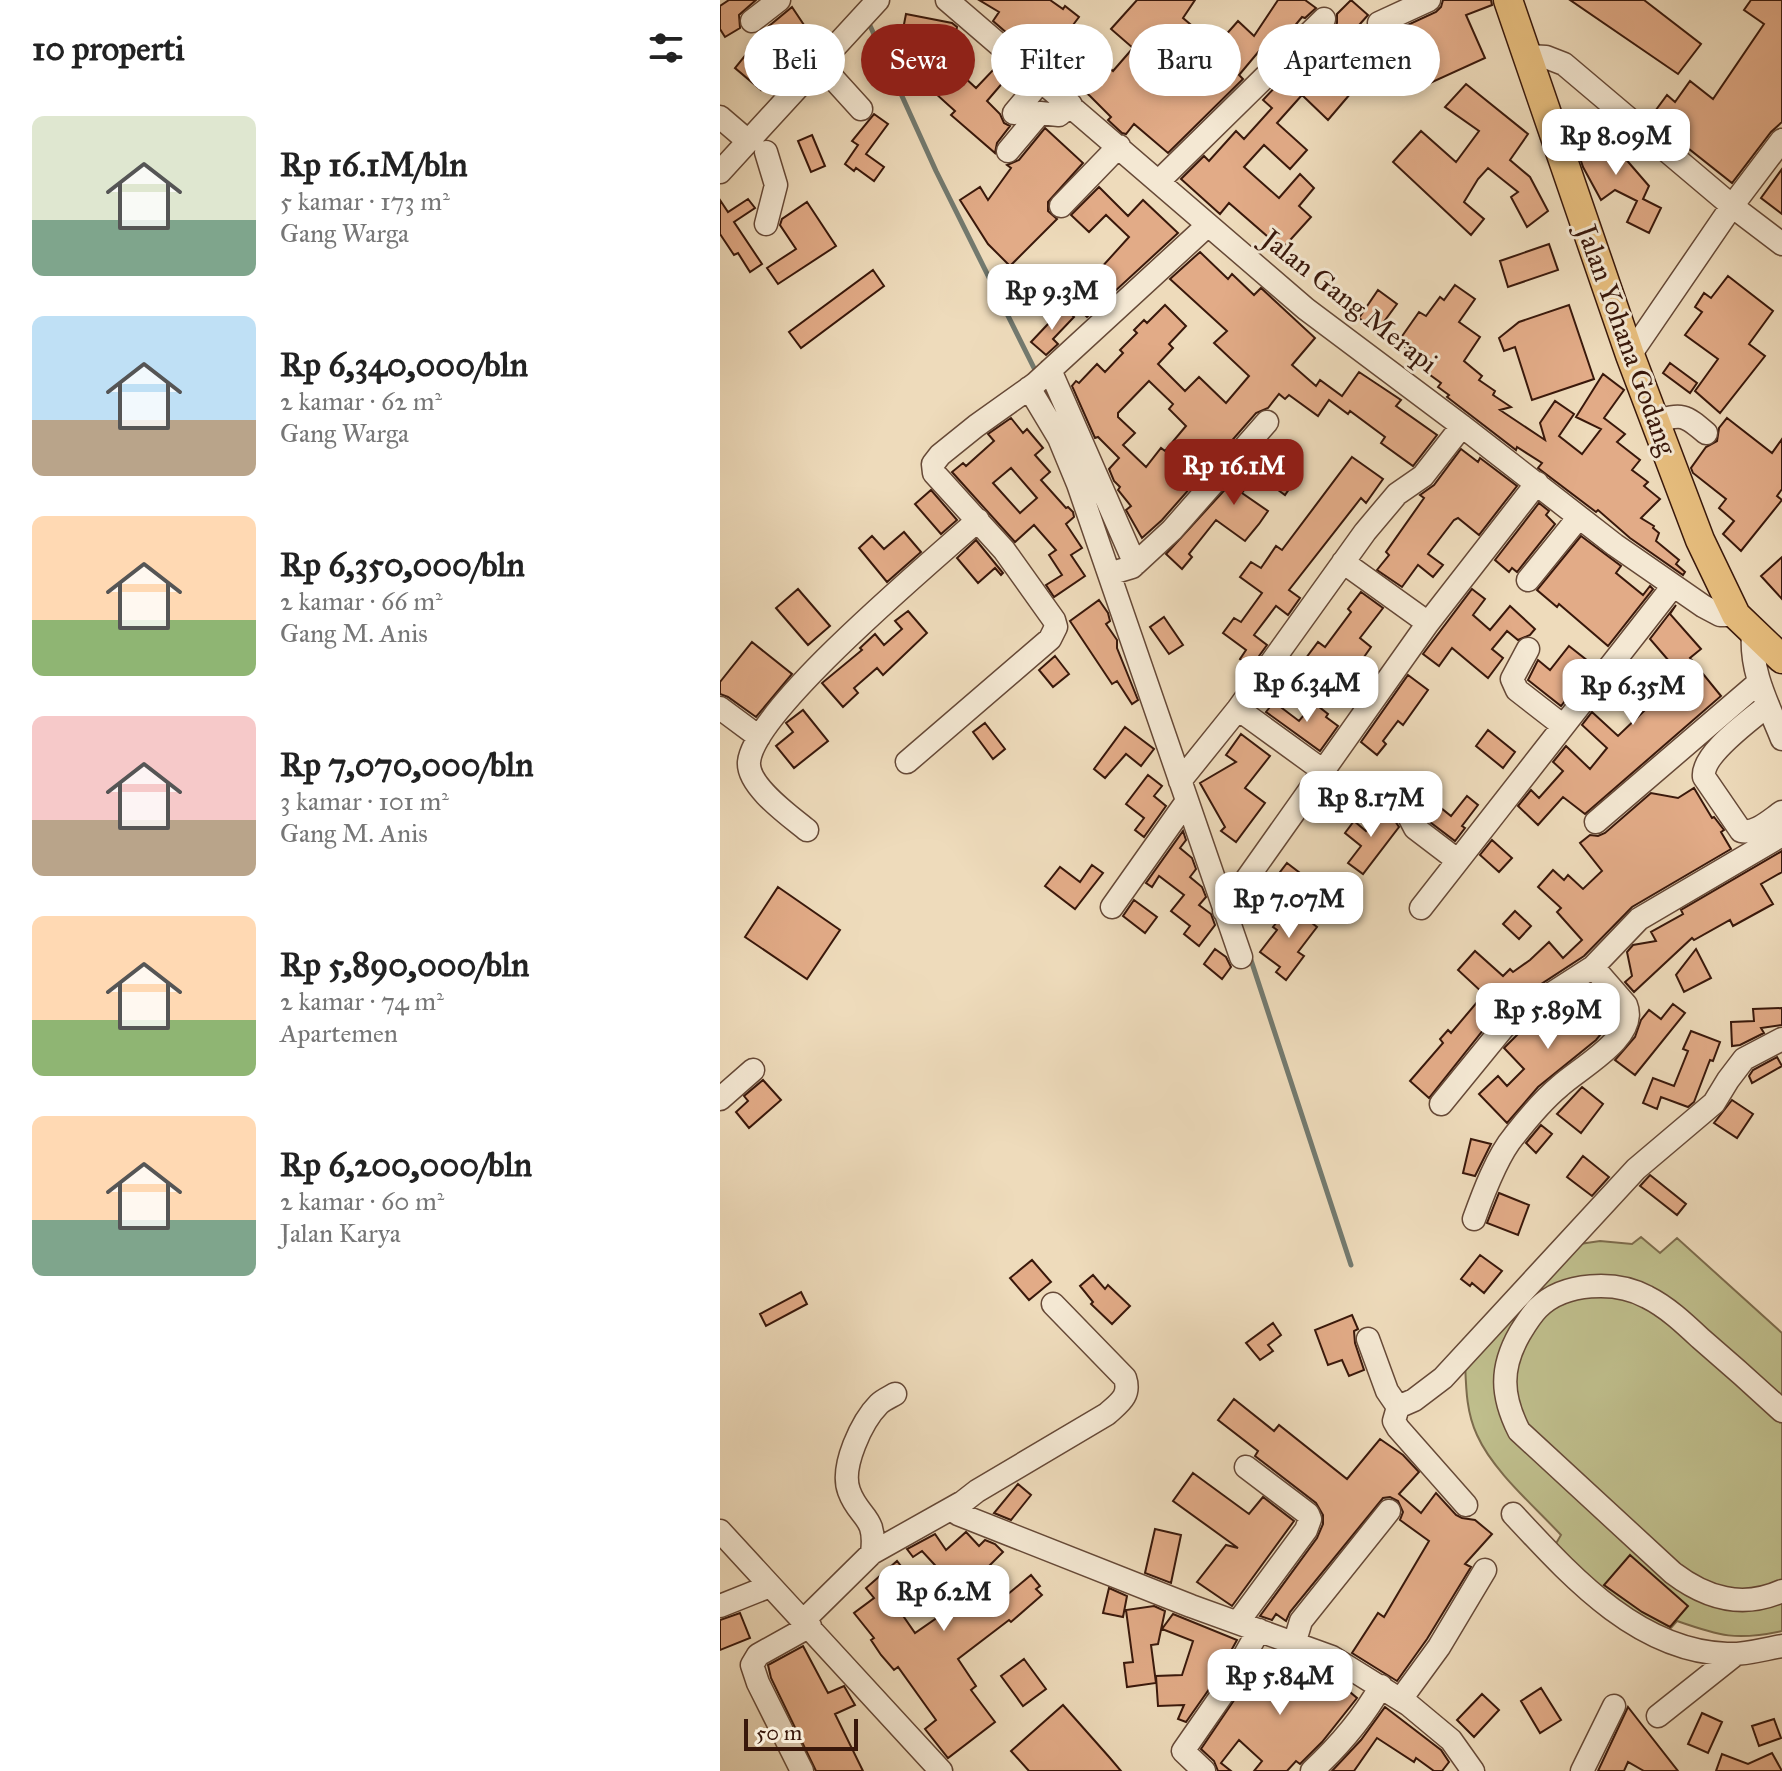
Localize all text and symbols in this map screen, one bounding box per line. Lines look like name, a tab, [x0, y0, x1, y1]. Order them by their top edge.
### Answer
chip: Beli	[744, 24, 845, 96]
chip: Sewa	[861, 24, 975, 96]
chip: Filter	[991, 24, 1113, 96]
chip: Baru	[1129, 24, 1241, 96]
chip: Apartemen	[1257, 24, 1440, 96]
icon: filters	[644, 26, 688, 70]
text: 10 properti	[32, 28, 185, 69]
pin: Rp 8.09M	[1533, 109, 1699, 177]
text: Rp 8.09M	[1560, 119, 1672, 151]
text: Rp 16.1M/bln	[280, 144, 468, 185]
icon: home	[96, 148, 192, 244]
text: 5 kamar · 173 m²	[280, 185, 450, 217]
text: Gang Warga	[280, 217, 409, 249]
street label: Jalan Yohana Godang	[1568, 217, 1685, 461]
street label: Jalan Gang Merapi	[1253, 220, 1445, 381]
pin: Rp 9.3M	[978, 264, 1126, 332]
text: Rp 9.3M	[1005, 274, 1099, 306]
text: Rp 6,340,000/bln	[280, 344, 528, 385]
icon: home	[96, 348, 192, 444]
text: 2 kamar · 62 m²	[280, 385, 442, 417]
text: Gang Warga	[280, 417, 409, 449]
pin: Rp 16.1M	[1151, 439, 1317, 507]
text: Rp 16.1M	[1183, 449, 1285, 481]
text: Rp 6,350,000/bln	[280, 544, 525, 585]
icon: home	[96, 548, 192, 644]
text: 2 kamar · 66 m²	[280, 585, 443, 617]
text: Gang M. Anis	[280, 617, 428, 649]
pin: Rp 6.34M	[1224, 656, 1390, 724]
pin: Rp 6.35M	[1550, 659, 1716, 727]
text: Rp 6.34M	[1253, 666, 1361, 698]
text: Rp 6.35M	[1581, 669, 1685, 701]
text: Rp 7,070,000/bln	[280, 744, 534, 785]
icon: home	[96, 748, 192, 844]
pin: Rp 8.17M	[1288, 771, 1454, 839]
text: Rp 8.17M	[1317, 781, 1425, 813]
text: 3 kamar · 101 m²	[280, 785, 449, 817]
text: Gang M. Anis	[280, 817, 428, 849]
pin: Rp 7.07M	[1206, 872, 1372, 940]
text: Rp 7.07M	[1233, 882, 1345, 914]
text: Rp 5,890,000/bln	[280, 944, 529, 985]
icon: home	[96, 948, 192, 1044]
pin: Rp 5.89M	[1465, 983, 1631, 1051]
text: 2 kamar · 74 m²	[280, 985, 444, 1017]
text: Rp 5.89M	[1494, 993, 1602, 1025]
text: Apartemen	[280, 1017, 398, 1049]
text: Rp 6,200,000/bln	[280, 1144, 532, 1185]
icon: home	[96, 1148, 192, 1244]
text: 2 kamar · 60 m²	[280, 1185, 444, 1217]
text: Jalan Karya	[280, 1217, 401, 1249]
pin: Rp 6.2M	[870, 1565, 1018, 1633]
text: Rp 6.2M	[896, 1575, 992, 1607]
pin: Rp 5.84M	[1197, 1649, 1363, 1717]
text: Rp 5.84M	[1226, 1659, 1334, 1691]
scale bar	[744, 1715, 858, 1751]
text: 50 m	[756, 1719, 802, 1746]

